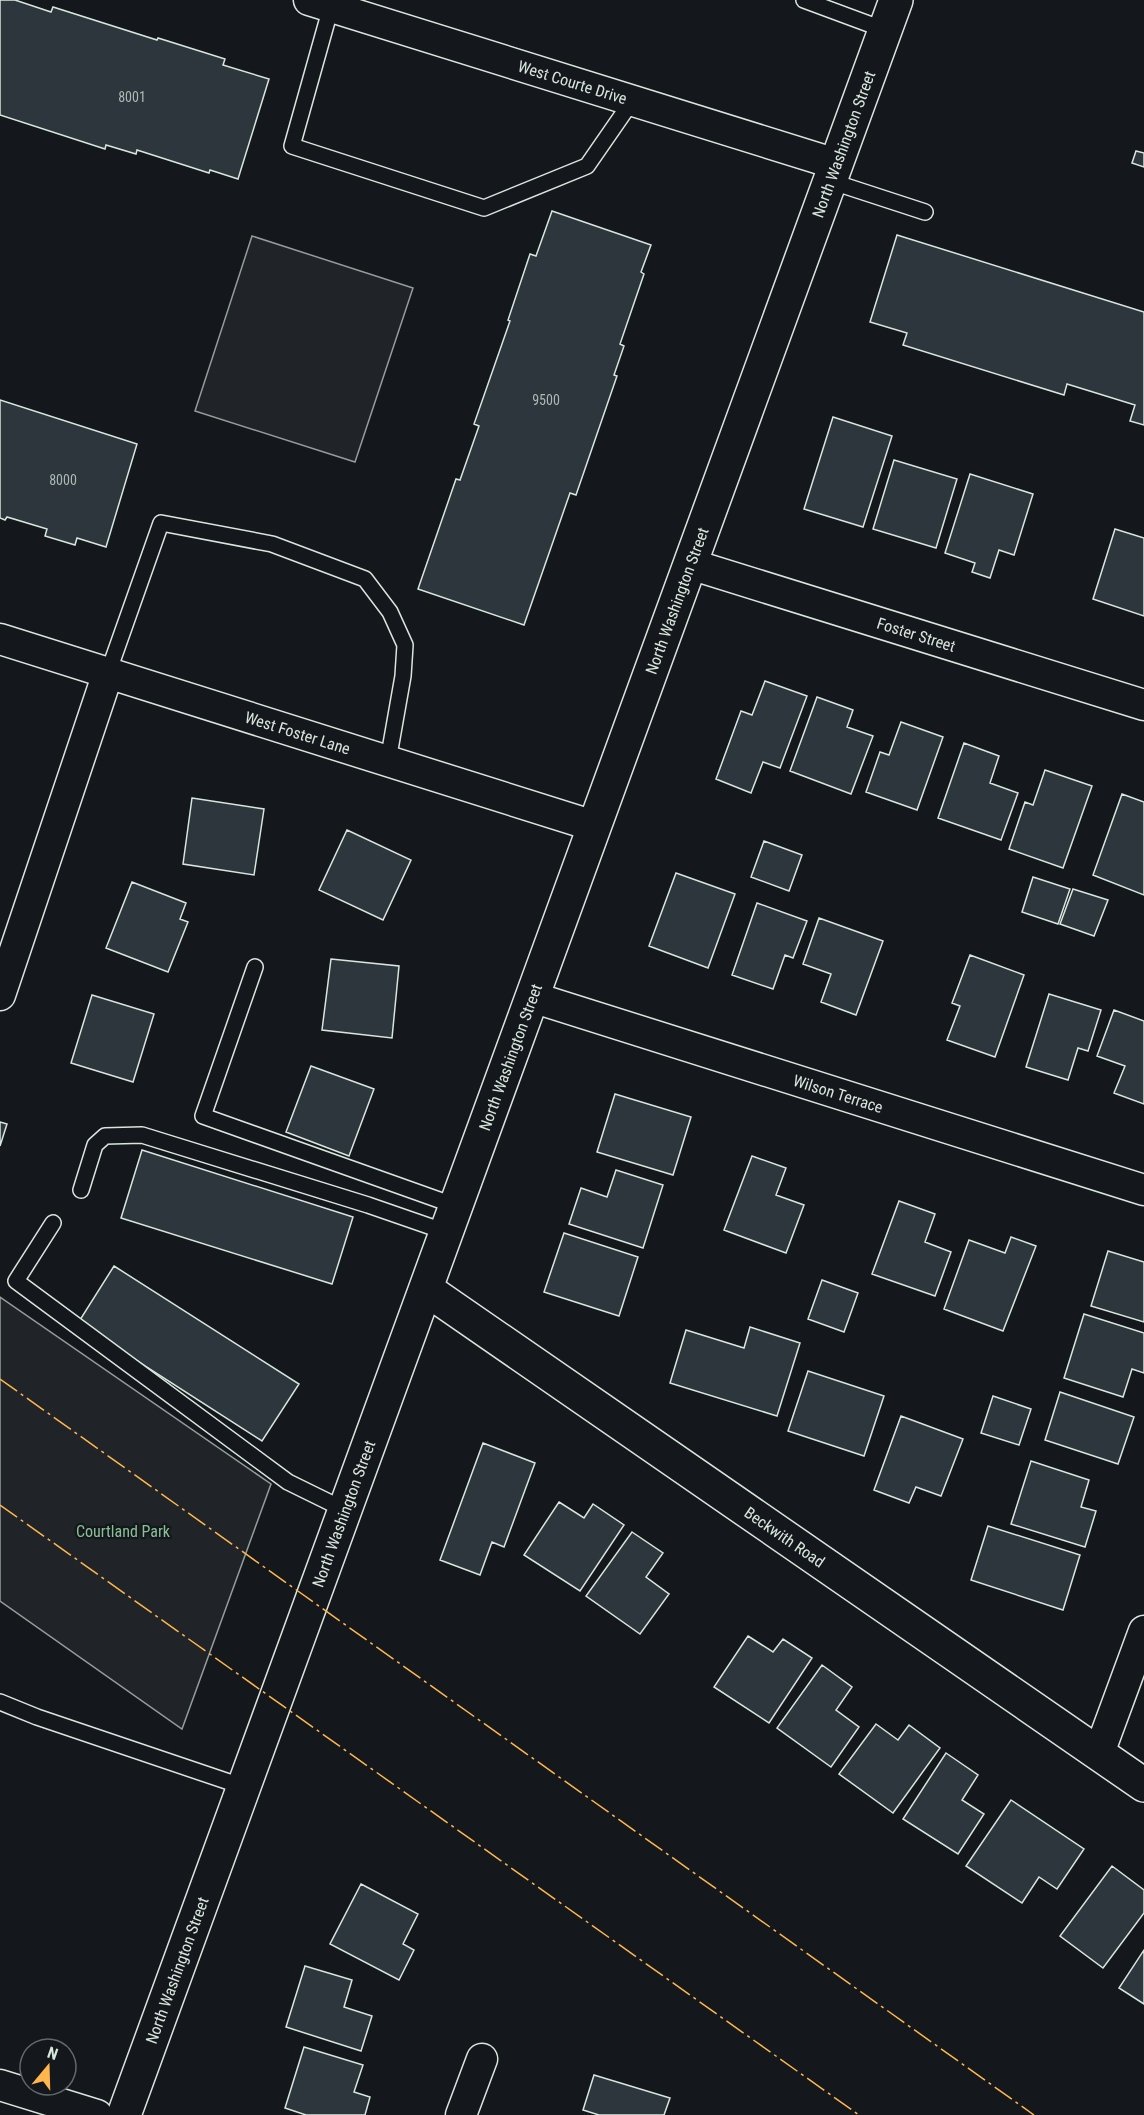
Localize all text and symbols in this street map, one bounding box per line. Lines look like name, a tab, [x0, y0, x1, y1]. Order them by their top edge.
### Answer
street label: West Courte Drive	[516, 56, 629, 108]
street label: North Washington Street	[808, 68, 879, 220]
house number: 8001	[118, 89, 146, 105]
house number: 9500	[532, 392, 560, 408]
house number: 8000	[49, 472, 77, 488]
street label: North Washington Street	[641, 524, 712, 677]
street label: Foster Street	[875, 613, 958, 655]
street label: West Foster Lane	[243, 707, 353, 758]
street label: North Washington Street	[475, 981, 546, 1133]
street label: Wilson Terrace	[791, 1070, 885, 1117]
street label: North Washington Street	[308, 1438, 379, 1590]
street label: Beckwith Road	[741, 1503, 828, 1571]
park label: Courtland Park	[76, 1522, 171, 1541]
street label: North Washington Street	[141, 1894, 212, 2046]
north arrow	[18, 2037, 78, 2097]
text: N	[45, 2043, 60, 2064]

